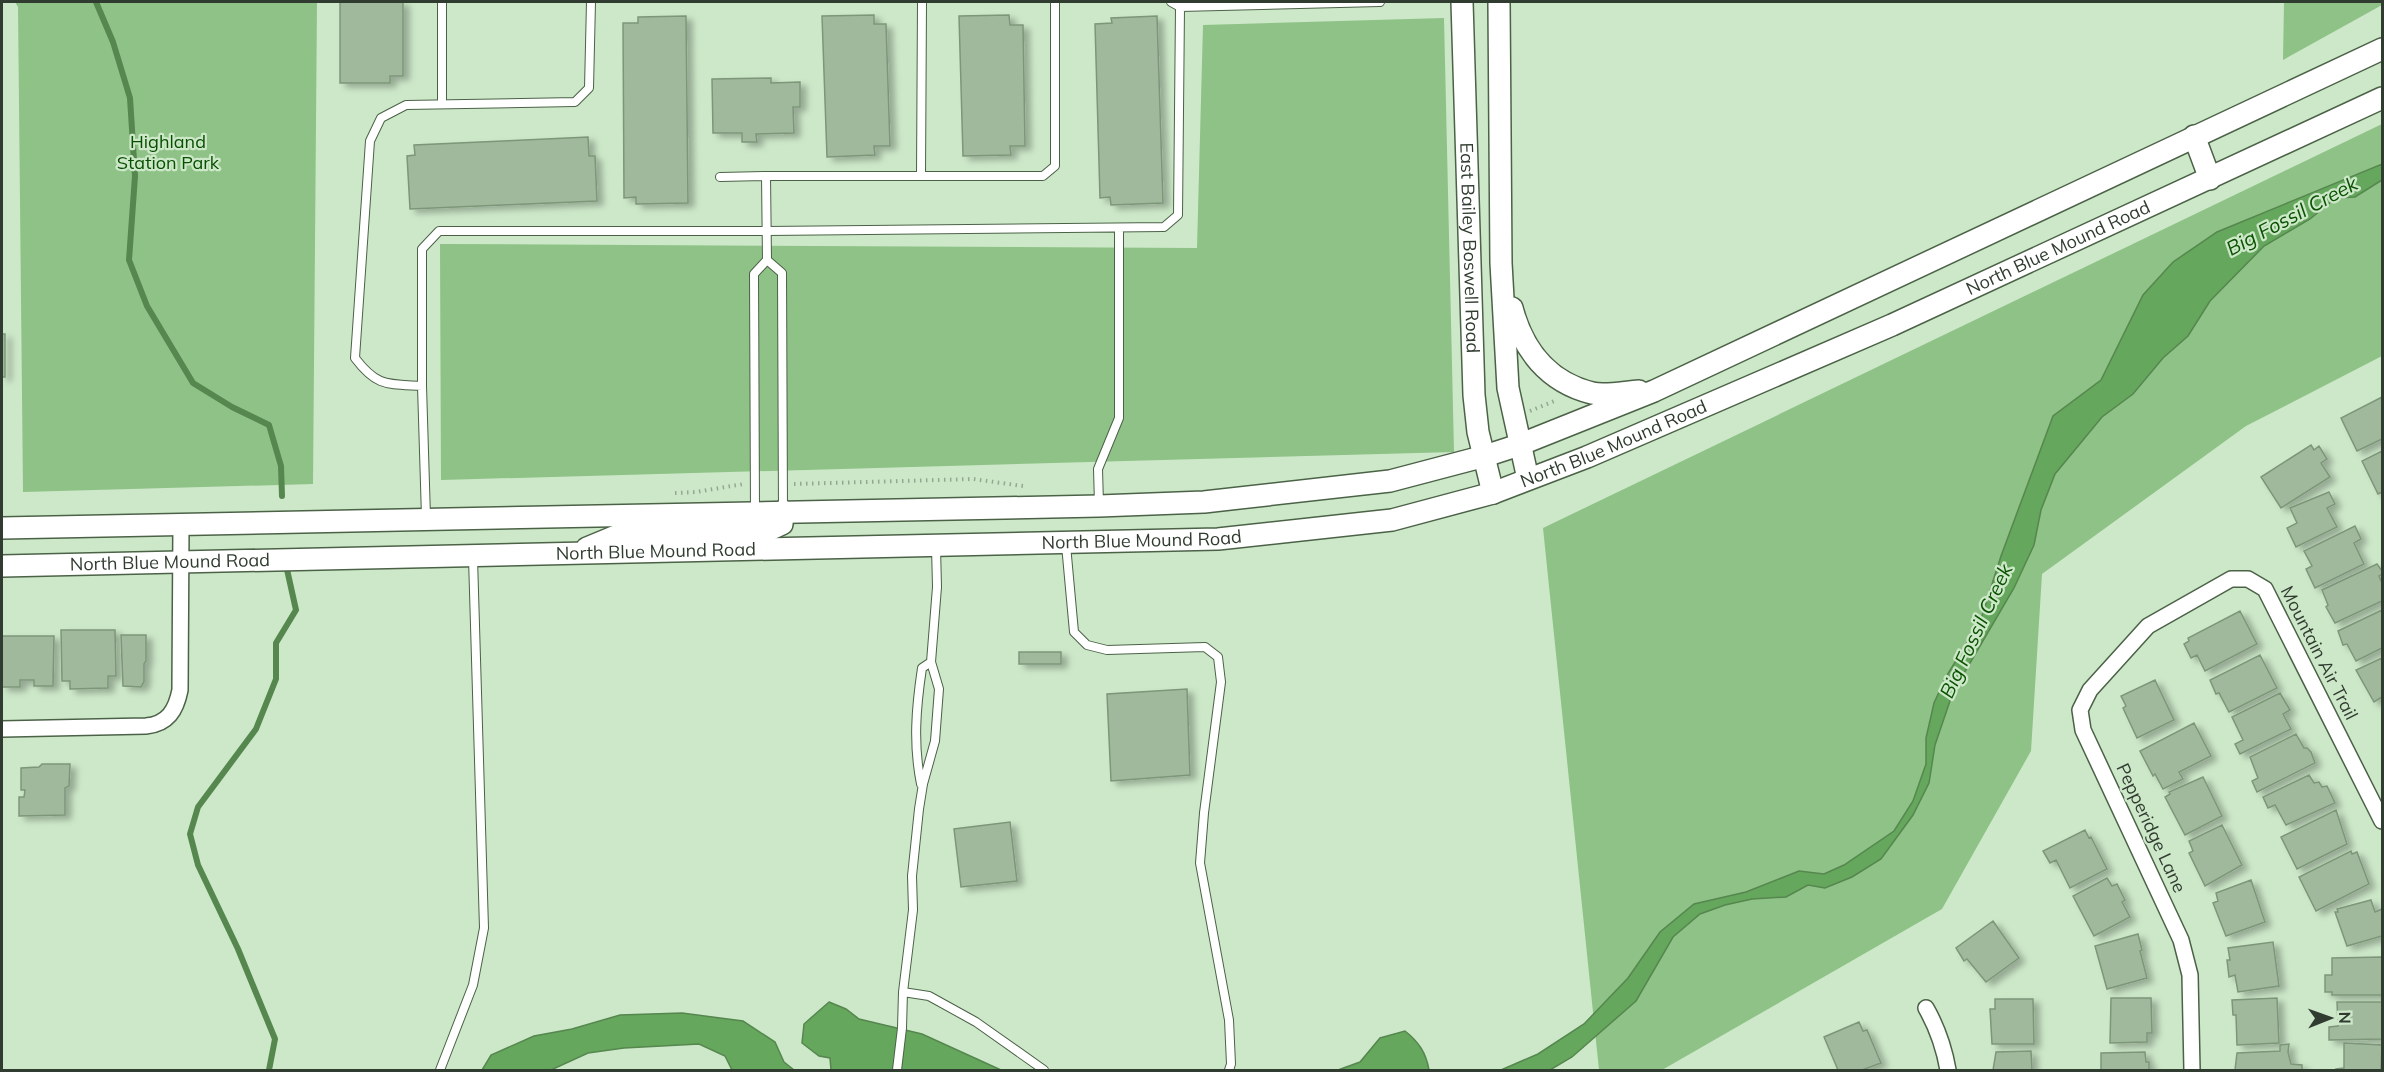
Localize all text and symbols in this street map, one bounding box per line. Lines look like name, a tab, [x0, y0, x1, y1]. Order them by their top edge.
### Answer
park label: Highland Station Park	[117, 130, 220, 174]
street label: East Bailey Boswell Road	[1455, 142, 1485, 354]
water label: Big Fossil Creek	[2222, 170, 2362, 261]
street label: North Blue Mound Road	[1962, 195, 2154, 300]
street label: North Blue Mound Road	[1517, 395, 1710, 493]
street label: North Blue Mound Road	[1041, 524, 1243, 554]
street label: North Blue Mound Road	[556, 537, 756, 565]
street label: North Blue Mound Road	[70, 548, 270, 575]
water label: Big Fossil Creek	[1933, 559, 2018, 702]
street label: Mountain Air Trail	[2276, 582, 2363, 724]
street label: Pepperidge Lane	[2111, 759, 2192, 896]
north arrow	[2300, 988, 2360, 1048]
text: N	[2335, 1012, 2355, 1024]

